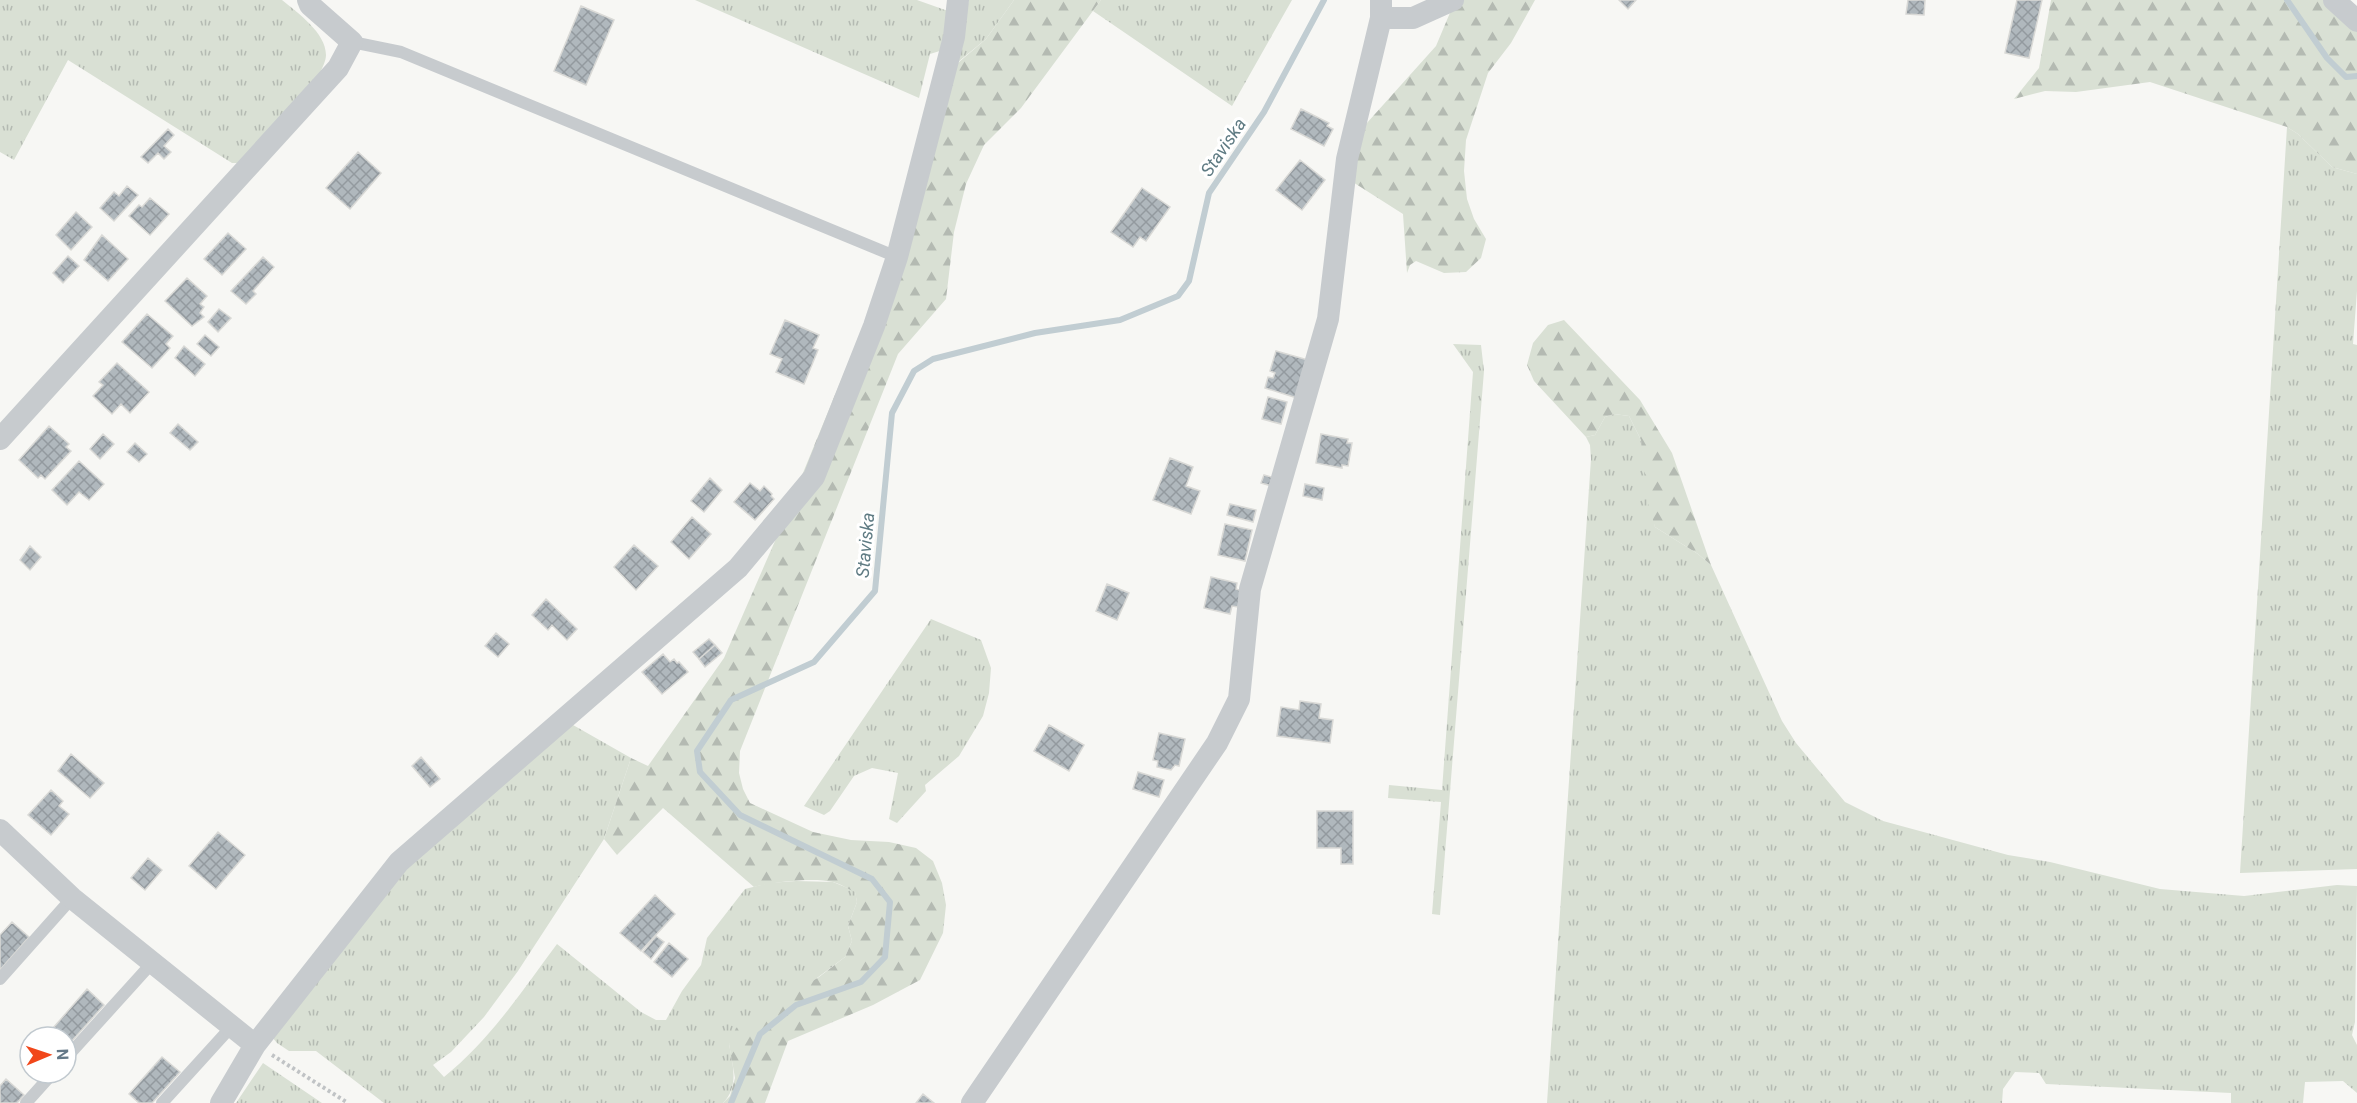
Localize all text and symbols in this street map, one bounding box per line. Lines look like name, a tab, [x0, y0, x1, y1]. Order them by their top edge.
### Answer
water label: Staviska	[1196, 114, 1250, 180]
water label: Staviska	[852, 511, 878, 579]
north arrow	[18, 1025, 78, 1085]
text: N	[53, 1049, 72, 1060]

